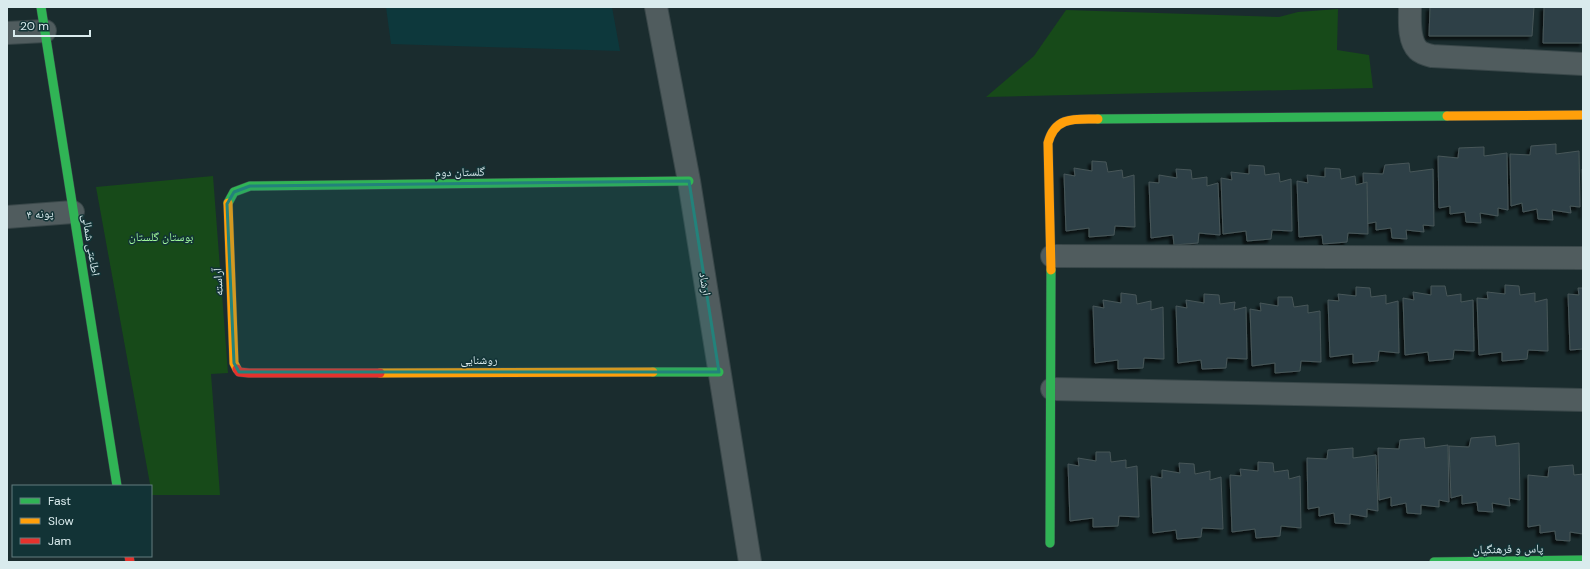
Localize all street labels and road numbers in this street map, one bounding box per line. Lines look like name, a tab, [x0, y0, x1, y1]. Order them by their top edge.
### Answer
street label: گلستان دوم	[435, 164, 485, 180]
street label: پونه ۴	[26, 205, 54, 223]
street label: اطاعتی شمالی	[78, 213, 104, 277]
street label: آراسته	[209, 267, 227, 296]
street label: ارشاد	[695, 271, 715, 297]
street label: روشنایی	[460, 352, 498, 368]
street label: پاس و فرهنگیان	[1473, 540, 1544, 558]

